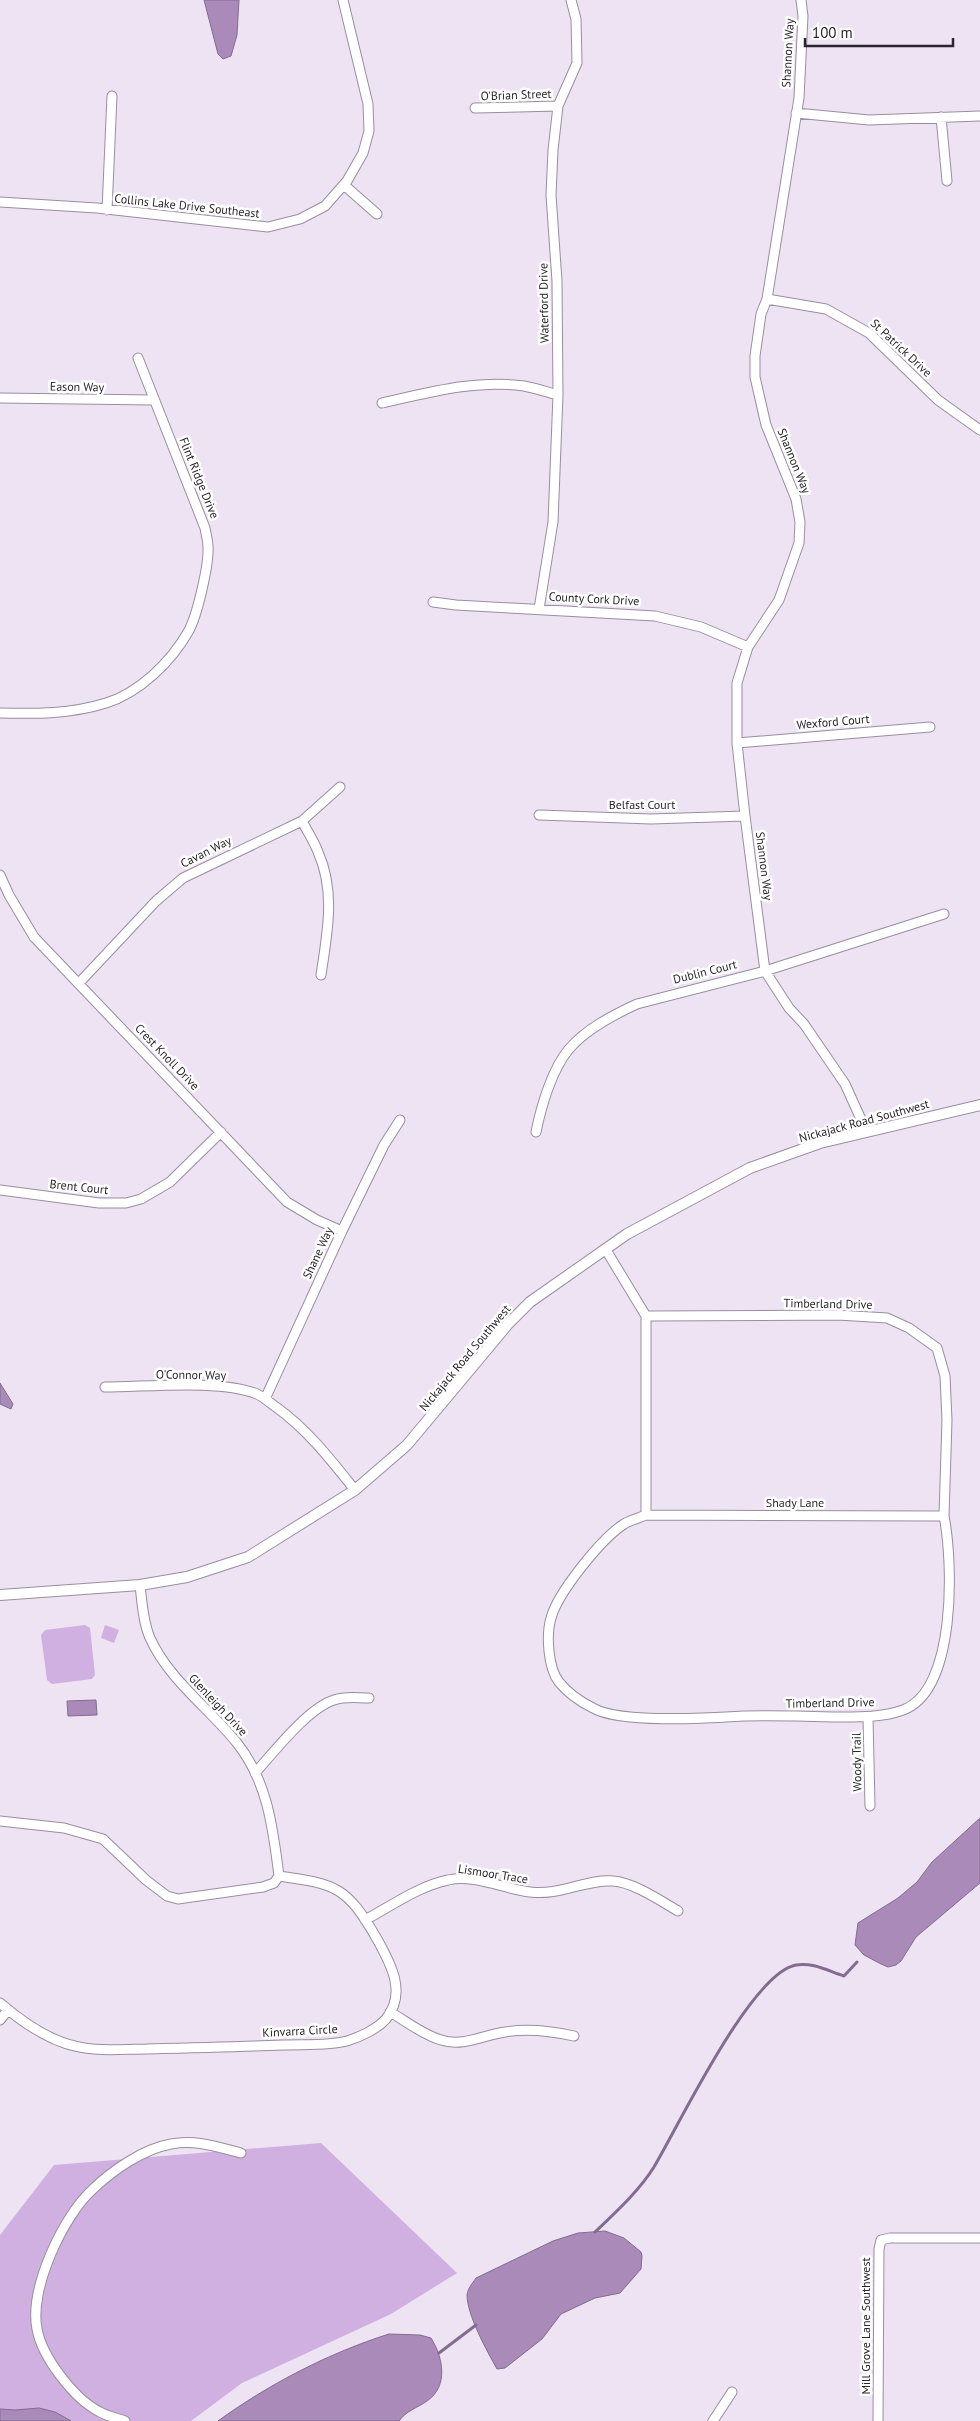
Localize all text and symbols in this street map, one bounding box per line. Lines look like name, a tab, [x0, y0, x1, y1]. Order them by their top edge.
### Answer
scale bar	[805, 15, 952, 47]
street label: Shannon Way	[778, 18, 797, 88]
text: 100 m	[812, 23, 853, 42]
street label: O'Brian Street	[480, 86, 552, 103]
street label: Collins Lake Drive Southeast	[114, 190, 260, 221]
street label: Waterford Drive	[535, 263, 552, 343]
street label: St Patrick Drive	[868, 315, 935, 380]
street label: Eason Way	[50, 379, 105, 394]
street label: Shannon Way	[775, 426, 814, 496]
street label: Flint Ridge Drive	[176, 435, 223, 521]
street label: County Cork Drive	[548, 589, 640, 608]
street label: Wexford Court	[796, 711, 870, 732]
street label: Belfast Court	[609, 797, 675, 812]
street label: Shannon Way	[753, 831, 776, 901]
street label: Cavan Way	[178, 832, 234, 871]
street label: Dublin Court	[671, 956, 738, 987]
street label: Crest Knoll Drive	[132, 1020, 203, 1093]
street label: Nickajack Road Southwest	[797, 1096, 931, 1145]
street label: Brent Court	[49, 1176, 109, 1197]
street label: Shane Way	[299, 1224, 336, 1281]
street label: Timberland Drive	[783, 1295, 873, 1312]
street label: Nickajack Road Southwest	[416, 1302, 513, 1414]
street label: O'Connor Way	[156, 1366, 227, 1383]
street label: Shady Lane	[766, 1495, 824, 1510]
street label: Glenleigh Drive	[186, 1670, 251, 1739]
street label: Timberland Drive	[785, 1694, 875, 1711]
street label: Woody Trail	[848, 1732, 865, 1792]
street label: Lismoor Trace	[457, 1861, 529, 1886]
street label: Kinvarra Circle	[262, 2021, 338, 2040]
street label: Mill Grove Lane Southwest	[858, 2257, 873, 2395]

